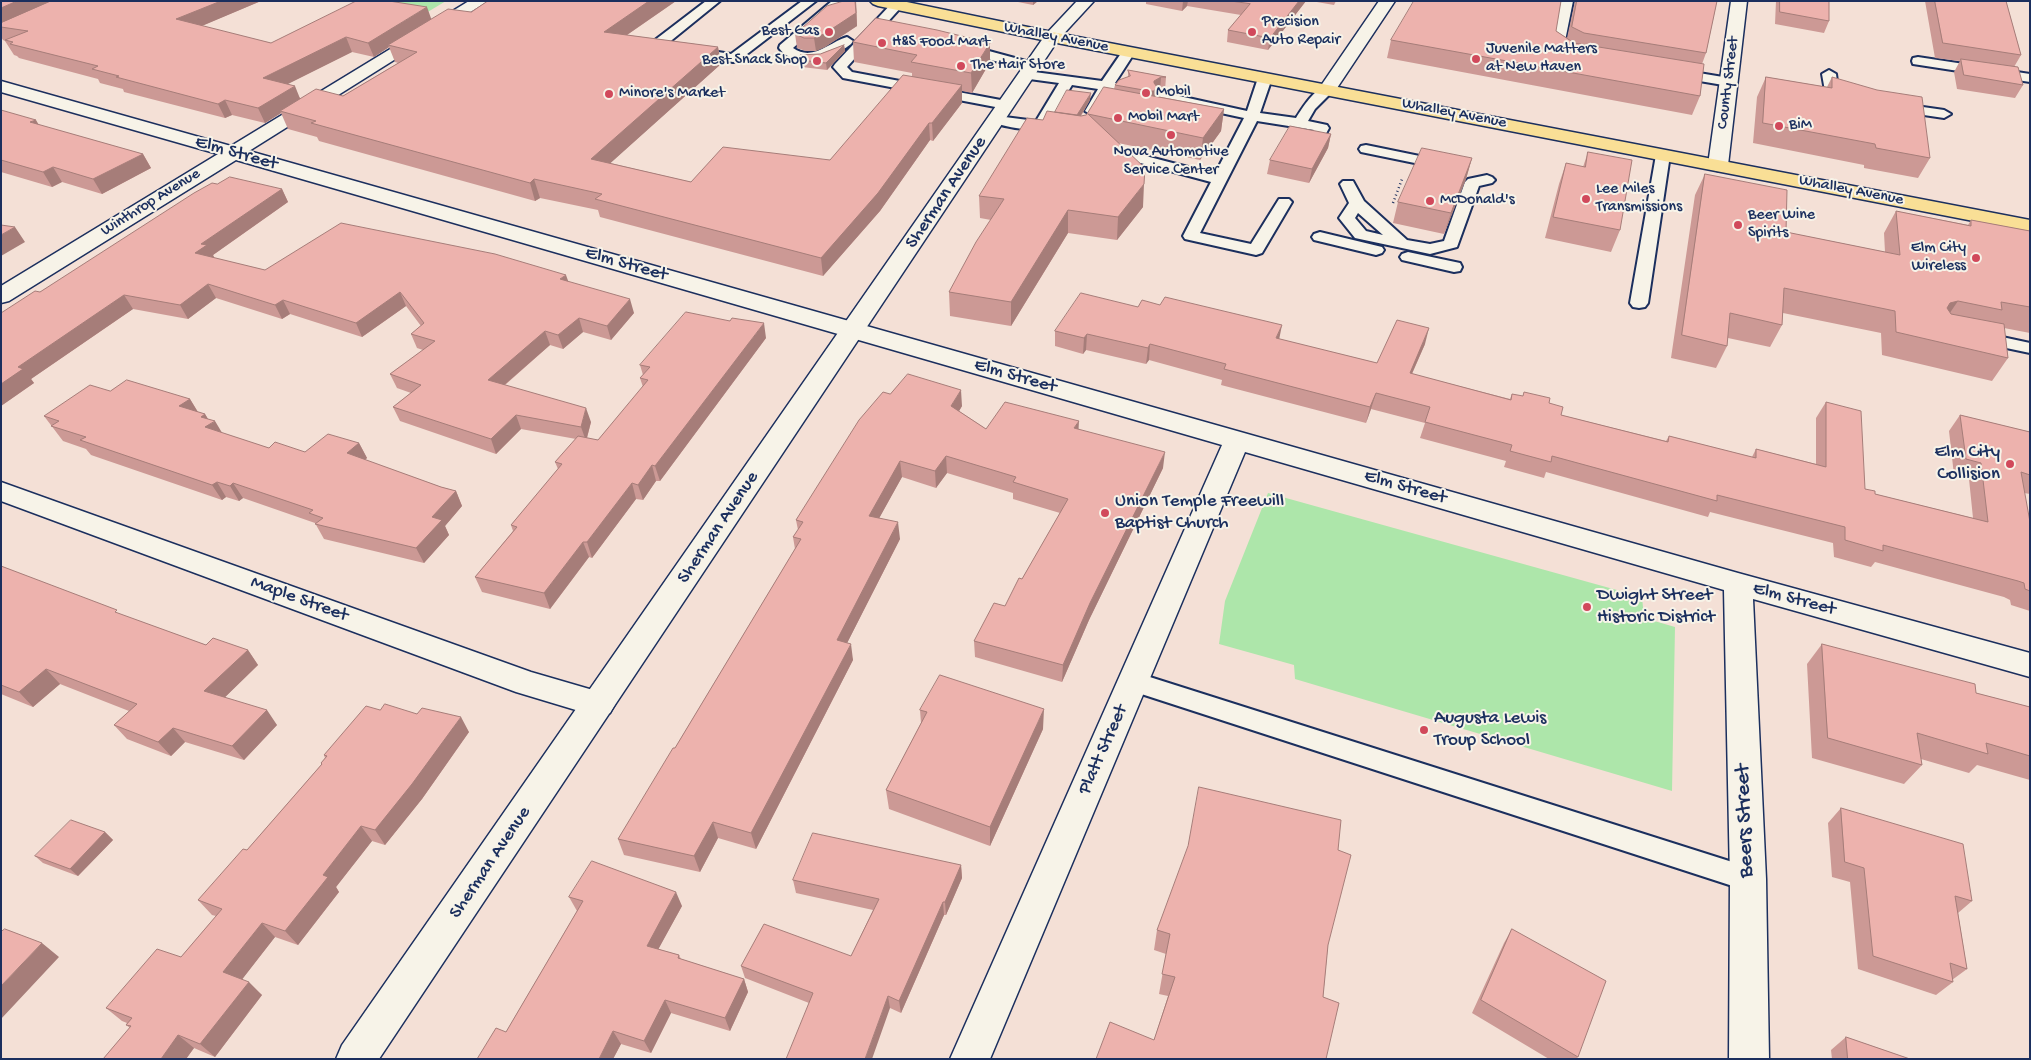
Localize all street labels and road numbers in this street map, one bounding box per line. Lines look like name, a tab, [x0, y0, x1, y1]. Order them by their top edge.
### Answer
street label: Whalley Avenue	[1002, 18, 1110, 58]
street label: County Street	[1714, 36, 1744, 130]
street label: Whalley Avenue	[1400, 94, 1508, 134]
street label: Elm Street	[192, 131, 280, 177]
street label: Sherman Avenue	[901, 133, 993, 253]
street label: Winthrop Avenue	[98, 165, 204, 241]
street label: Whalley Avenue	[1797, 171, 1905, 211]
street label: Elm Street	[582, 242, 670, 288]
street label: Elm Street	[971, 354, 1059, 400]
street label: Elm Street	[1361, 465, 1449, 511]
street label: Sherman Avenue	[673, 468, 765, 588]
street label: Maple Street	[247, 572, 351, 628]
street label: Elm Street	[1750, 578, 1838, 622]
street label: Platt Street	[1074, 702, 1134, 798]
street label: Beers Street	[1731, 764, 1761, 878]
street label: Sherman Avenue	[445, 803, 537, 923]

